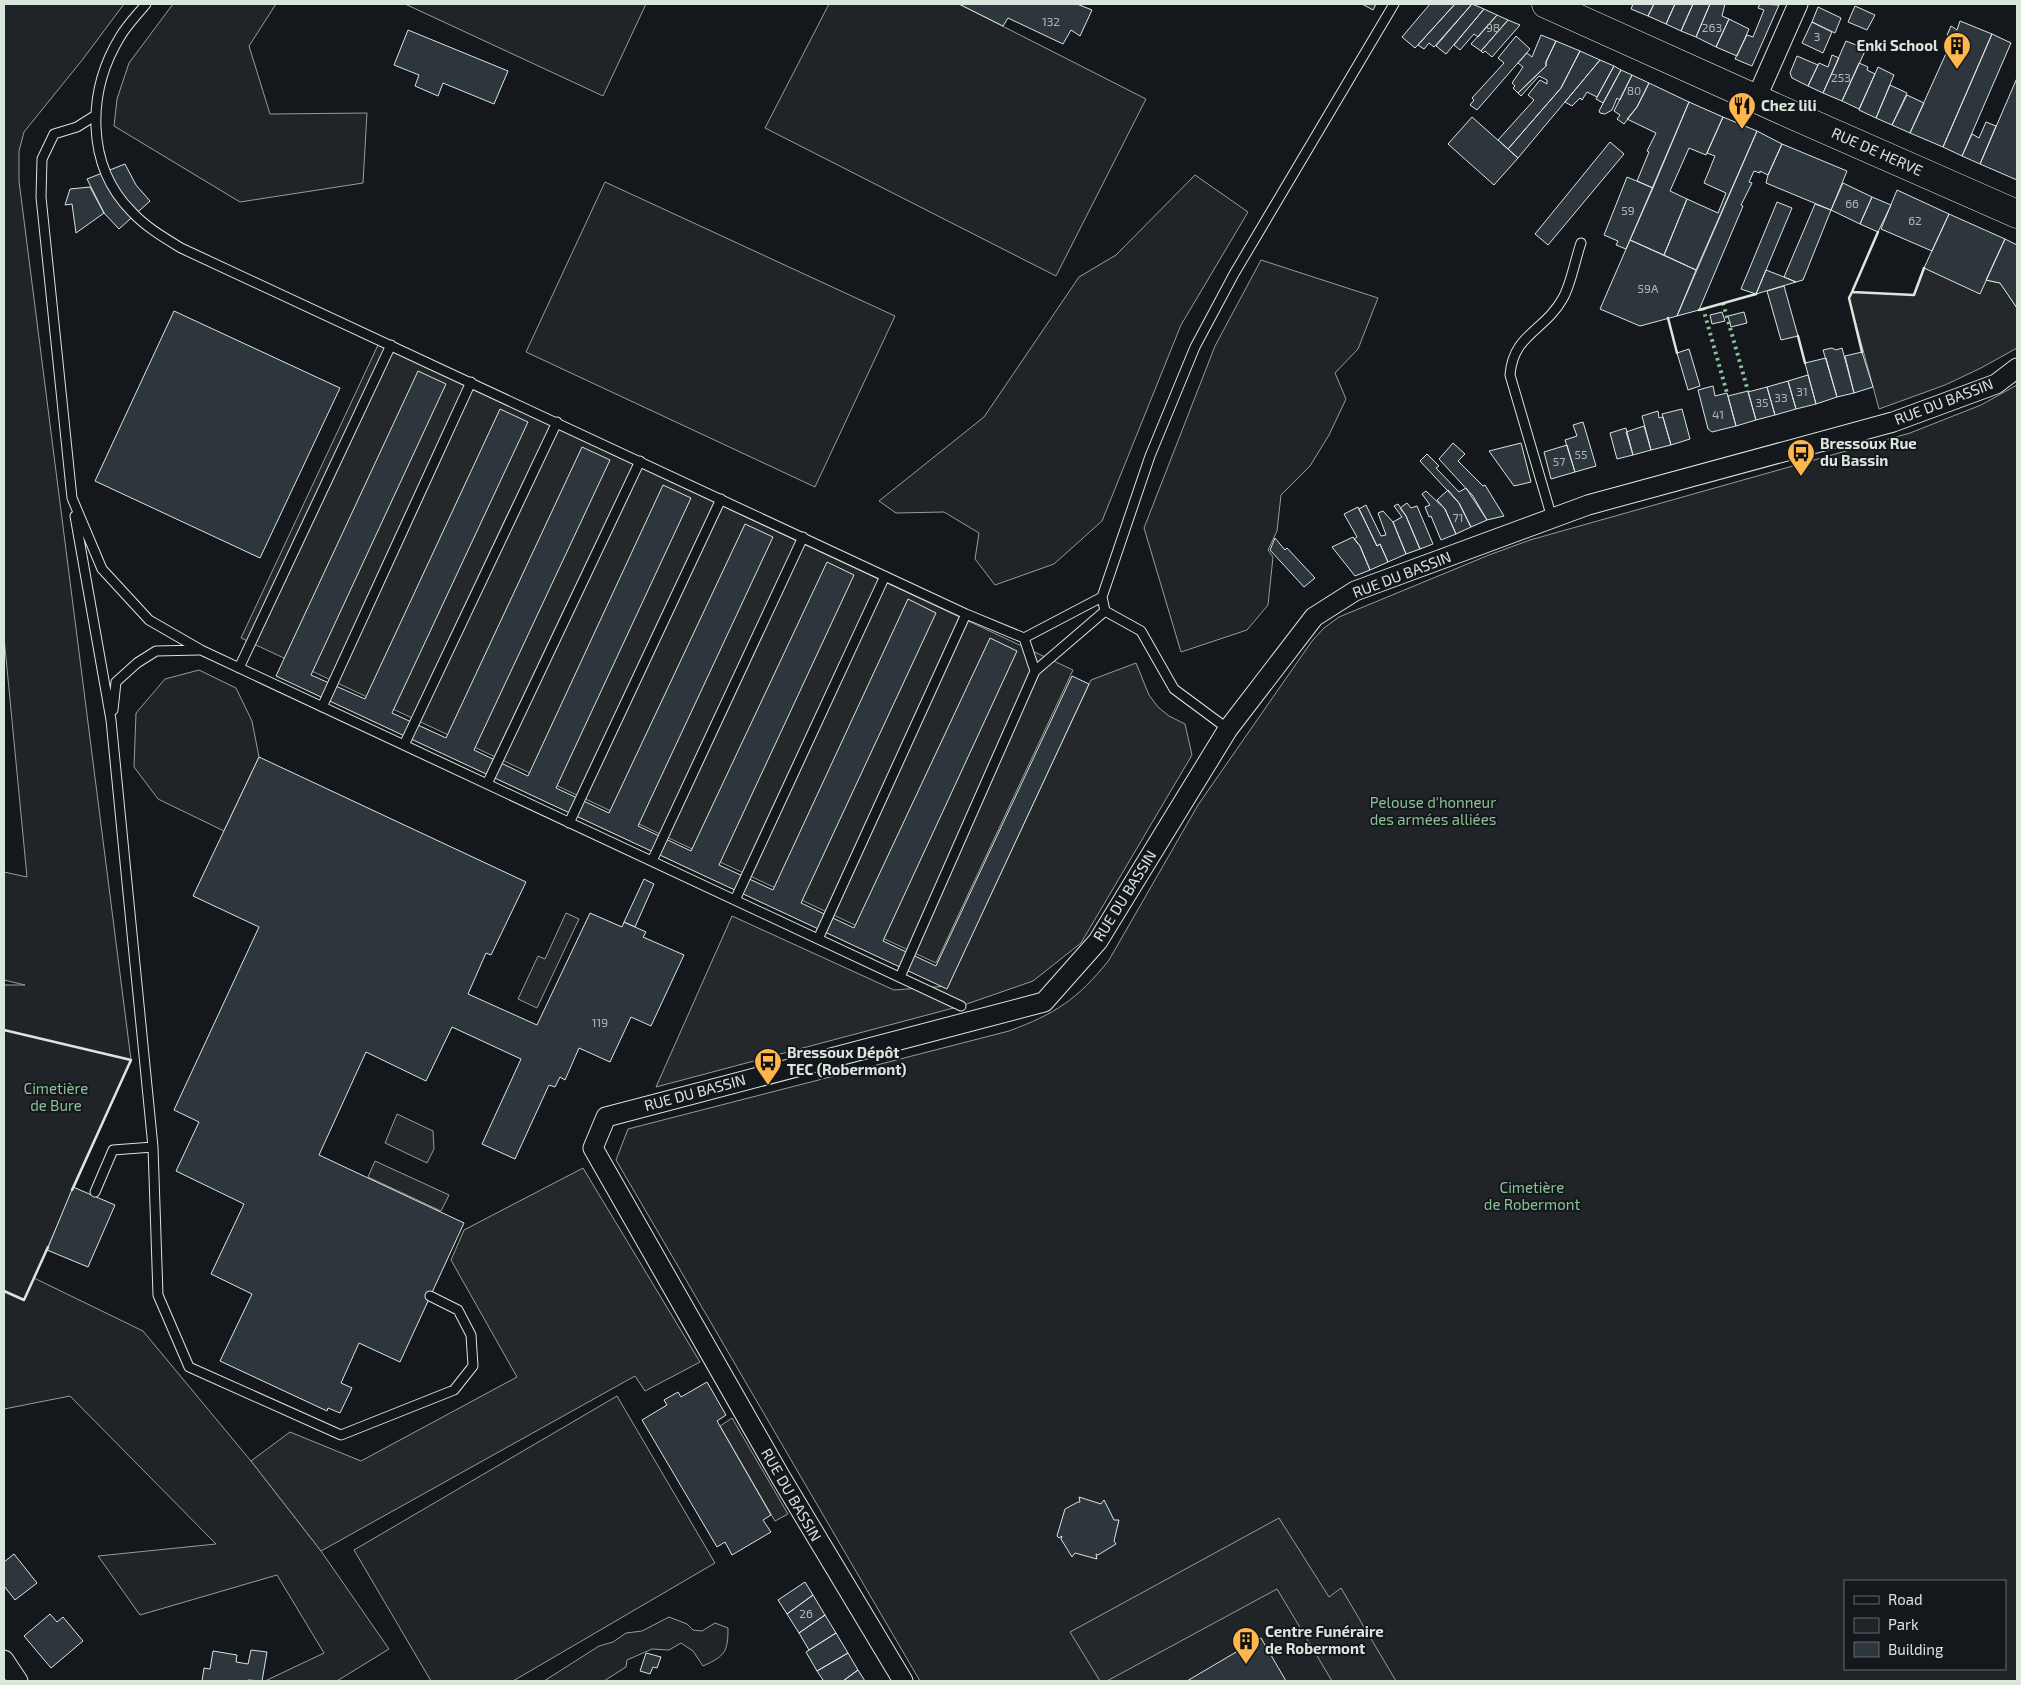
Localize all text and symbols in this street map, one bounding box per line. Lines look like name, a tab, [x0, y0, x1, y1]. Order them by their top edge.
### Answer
house number: 132	[1042, 14, 1060, 28]
house number: 98	[1486, 20, 1500, 34]
house number: 263	[1702, 20, 1722, 34]
house number: 3	[1814, 29, 1820, 43]
building icon: Enki School	[1942, 31, 1972, 70]
place label: Enki School	[1856, 36, 1938, 54]
house number: 253	[1831, 70, 1851, 84]
house number: 80	[1627, 83, 1641, 97]
restaurant icon: Chez lili	[1727, 91, 1757, 130]
place label: Chez lili	[1761, 96, 1817, 114]
street label: RUE DE HERVE	[1829, 123, 1926, 179]
house number: 66	[1845, 196, 1859, 210]
house number: 59	[1621, 203, 1635, 217]
house number: 62	[1908, 213, 1922, 227]
house number: 59A	[1638, 281, 1659, 295]
street label: RUE DU BASSIN	[1892, 374, 1996, 428]
house number: 31	[1796, 384, 1808, 398]
house number: 33	[1774, 390, 1788, 404]
house number: 35	[1755, 395, 1769, 409]
house number: 41	[1712, 407, 1724, 421]
place label: Bressoux Rue du Bassin	[1820, 434, 1917, 469]
bus stop icon: Bressoux Rue du Bassin	[1786, 438, 1816, 477]
house number: 55	[1575, 447, 1587, 461]
house number: 57	[1553, 454, 1565, 468]
house number: 71	[1453, 510, 1463, 524]
street label: RUE DU BASSIN	[1350, 547, 1454, 601]
park label: Pelouse d'honneur des armées alliées	[1370, 793, 1496, 828]
street label: RUE DU BASSIN	[1089, 846, 1159, 944]
house number: 119	[592, 1015, 608, 1029]
place label: Bressoux Dépôt TEC (Robermont)	[787, 1043, 907, 1078]
bus stop icon: Bressoux Dépôt TEC (Robermont)	[753, 1047, 783, 1086]
street label: RUE DU BASSIN	[642, 1070, 747, 1114]
park label: Cimetière de Bure	[24, 1079, 88, 1114]
park label: Cimetière de Robermont	[1484, 1178, 1580, 1213]
street label: RUE DU BASSIN	[758, 1445, 826, 1544]
legend	[1844, 1580, 2006, 1670]
text: Road	[1888, 1590, 1923, 1608]
house number: 26	[799, 1606, 813, 1620]
text: Park	[1888, 1615, 1919, 1633]
place label: Centre Funéraire de Robermont	[1265, 1622, 1384, 1657]
building icon: Centre Funéraire de Robermont	[1231, 1626, 1261, 1665]
text: Building	[1888, 1640, 1944, 1658]

